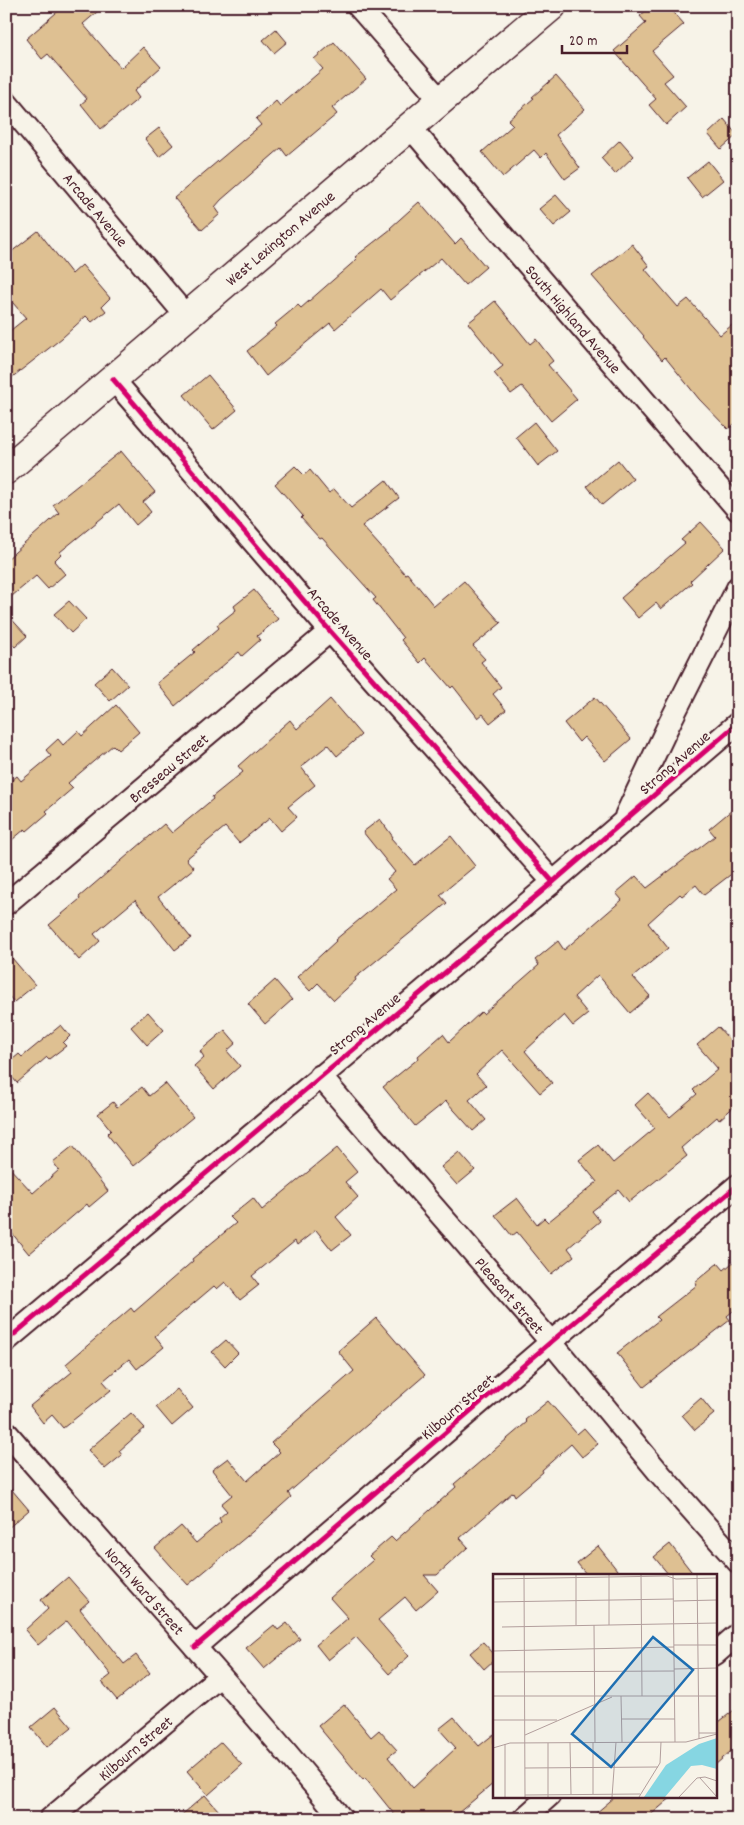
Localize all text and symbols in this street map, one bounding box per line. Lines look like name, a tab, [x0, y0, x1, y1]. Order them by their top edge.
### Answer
scale bar	[562, 22, 626, 54]
text: 20 m	[569, 31, 597, 53]
street label: Arcade Avenue	[56, 169, 132, 253]
street label: West Lexington Avenue	[221, 186, 341, 293]
street label: South Highland Avenue	[519, 260, 625, 380]
street label: Arcade Avenue	[301, 583, 378, 666]
street label: Strong Avenue	[635, 726, 716, 801]
street label: Bresseau Street	[125, 729, 215, 810]
street label: Strong Avenue	[325, 988, 407, 1062]
street label: Pleasant Street	[468, 1253, 548, 1340]
street label: Kilbourn Street	[417, 1369, 501, 1446]
street label: North Ward Street	[98, 1543, 189, 1641]
inset map	[493, 1574, 716, 1798]
street label: Kilbourn Street	[94, 1711, 179, 1788]

